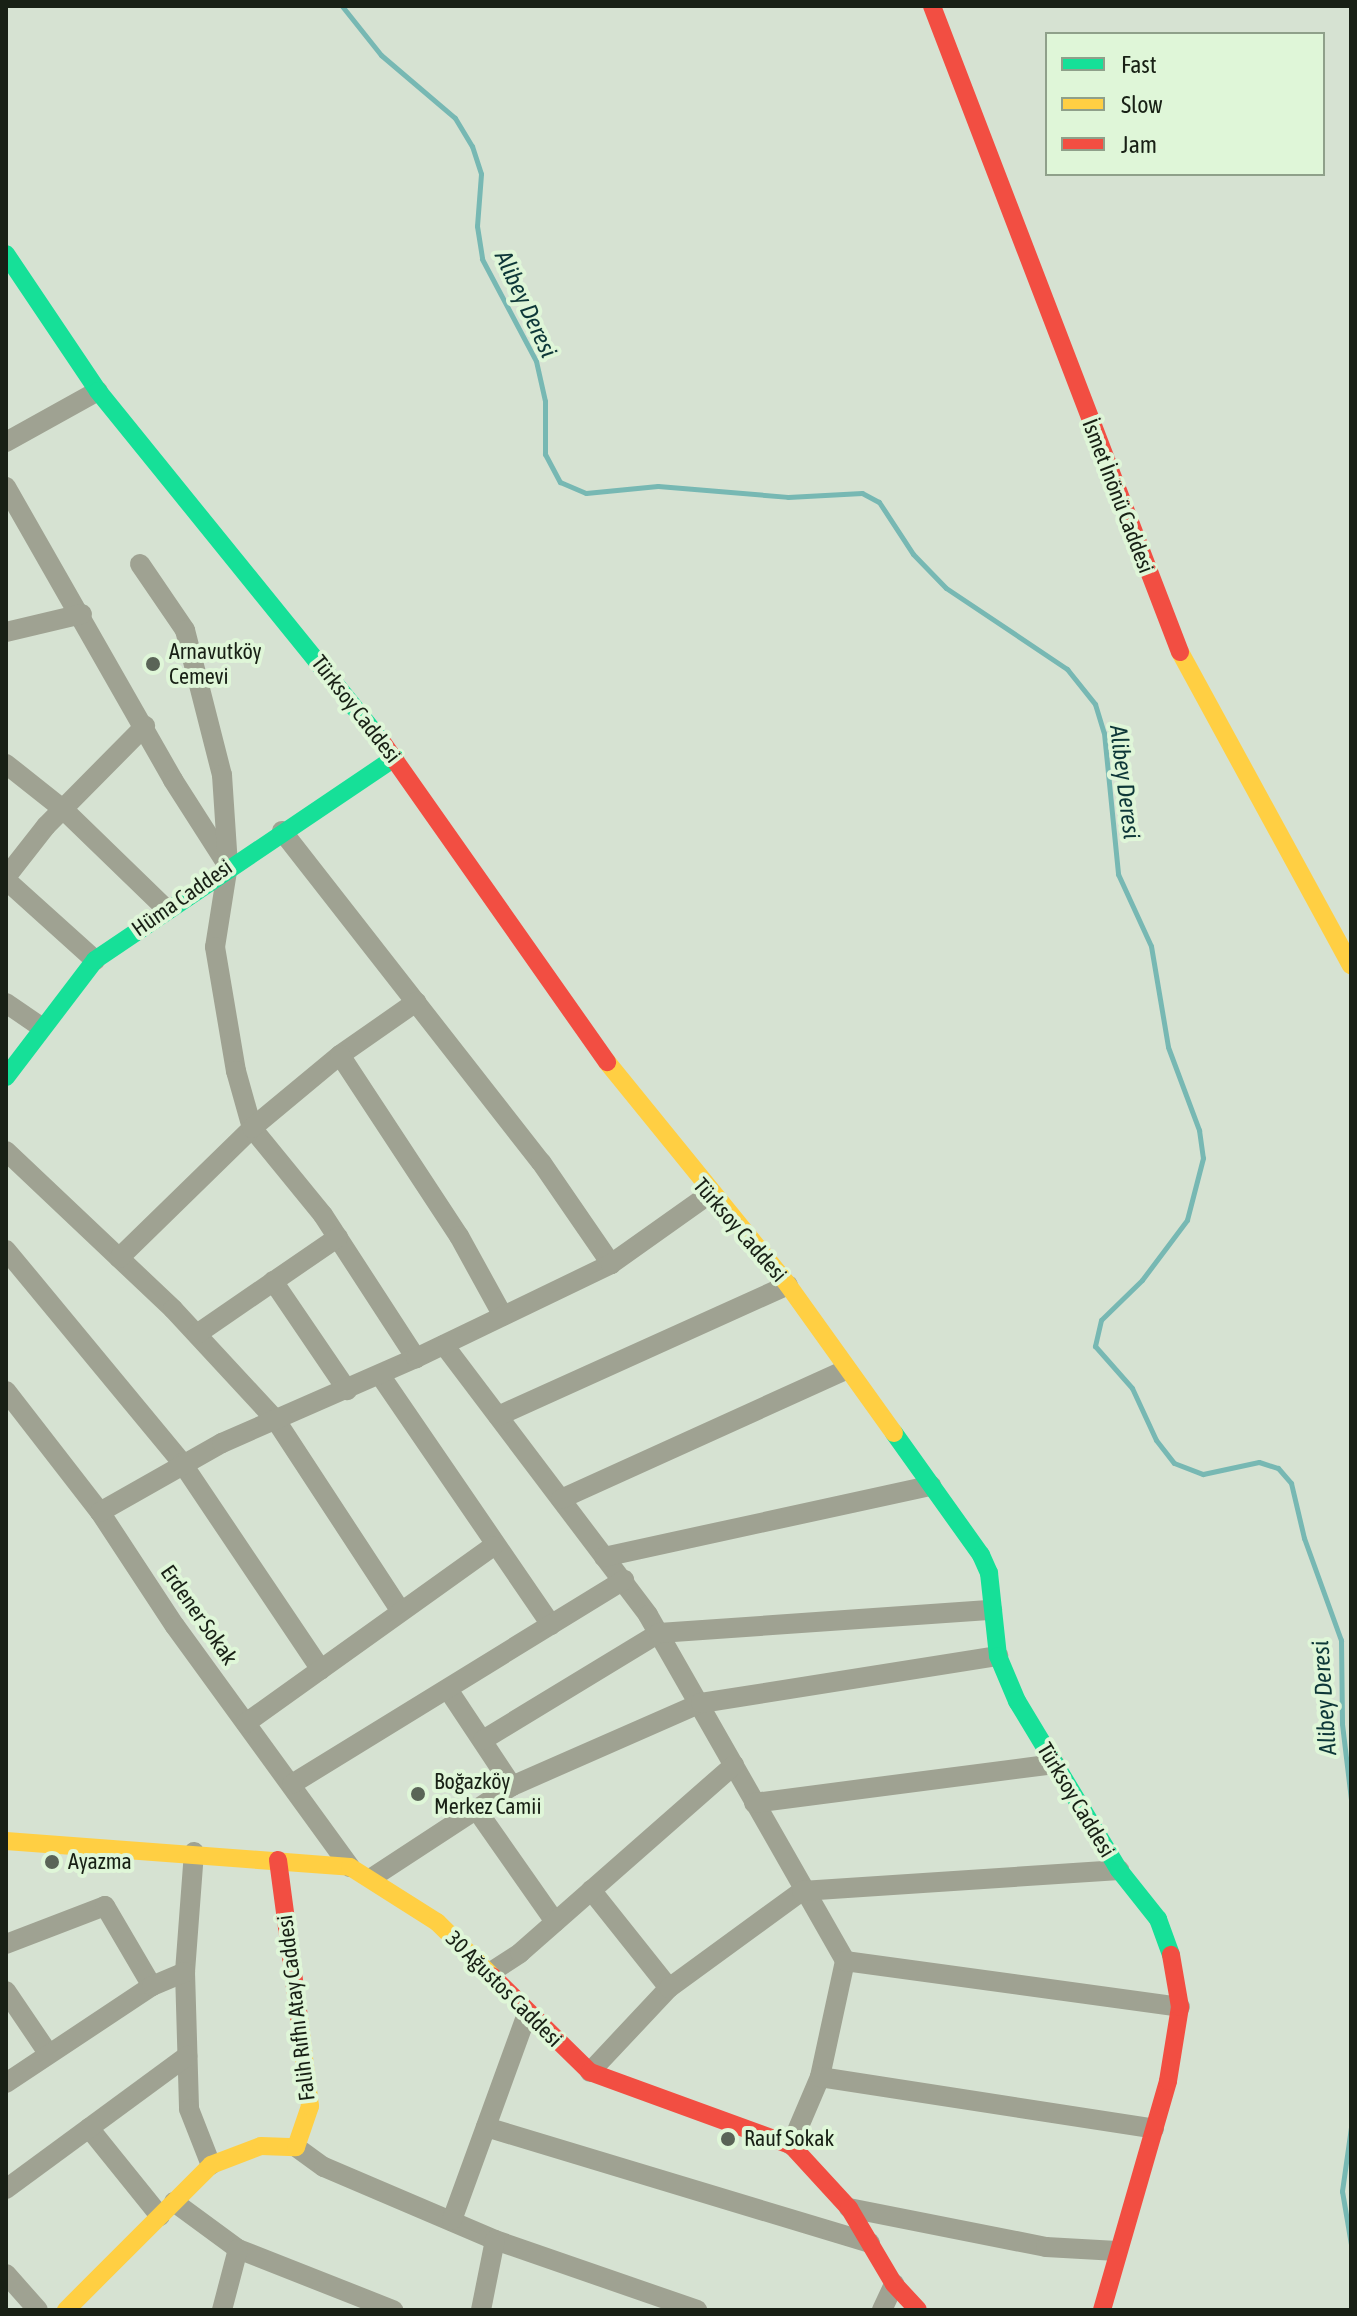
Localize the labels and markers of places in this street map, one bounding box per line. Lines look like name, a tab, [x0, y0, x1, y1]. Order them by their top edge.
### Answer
place label: Arnavutköy Cemevi	[169, 638, 262, 690]
marker: Arnavutköy Cemevi	[144, 655, 162, 673]
place label: Boğazköy Merkez Camii	[434, 1768, 541, 1820]
marker: Boğazköy Merkez Camii	[409, 1785, 427, 1803]
place label: Ayazma	[68, 1849, 132, 1875]
marker: Ayazma	[43, 1853, 61, 1871]
place label: Rauf Sokak	[744, 2126, 834, 2152]
marker: Rauf Sokak	[719, 2130, 737, 2148]

